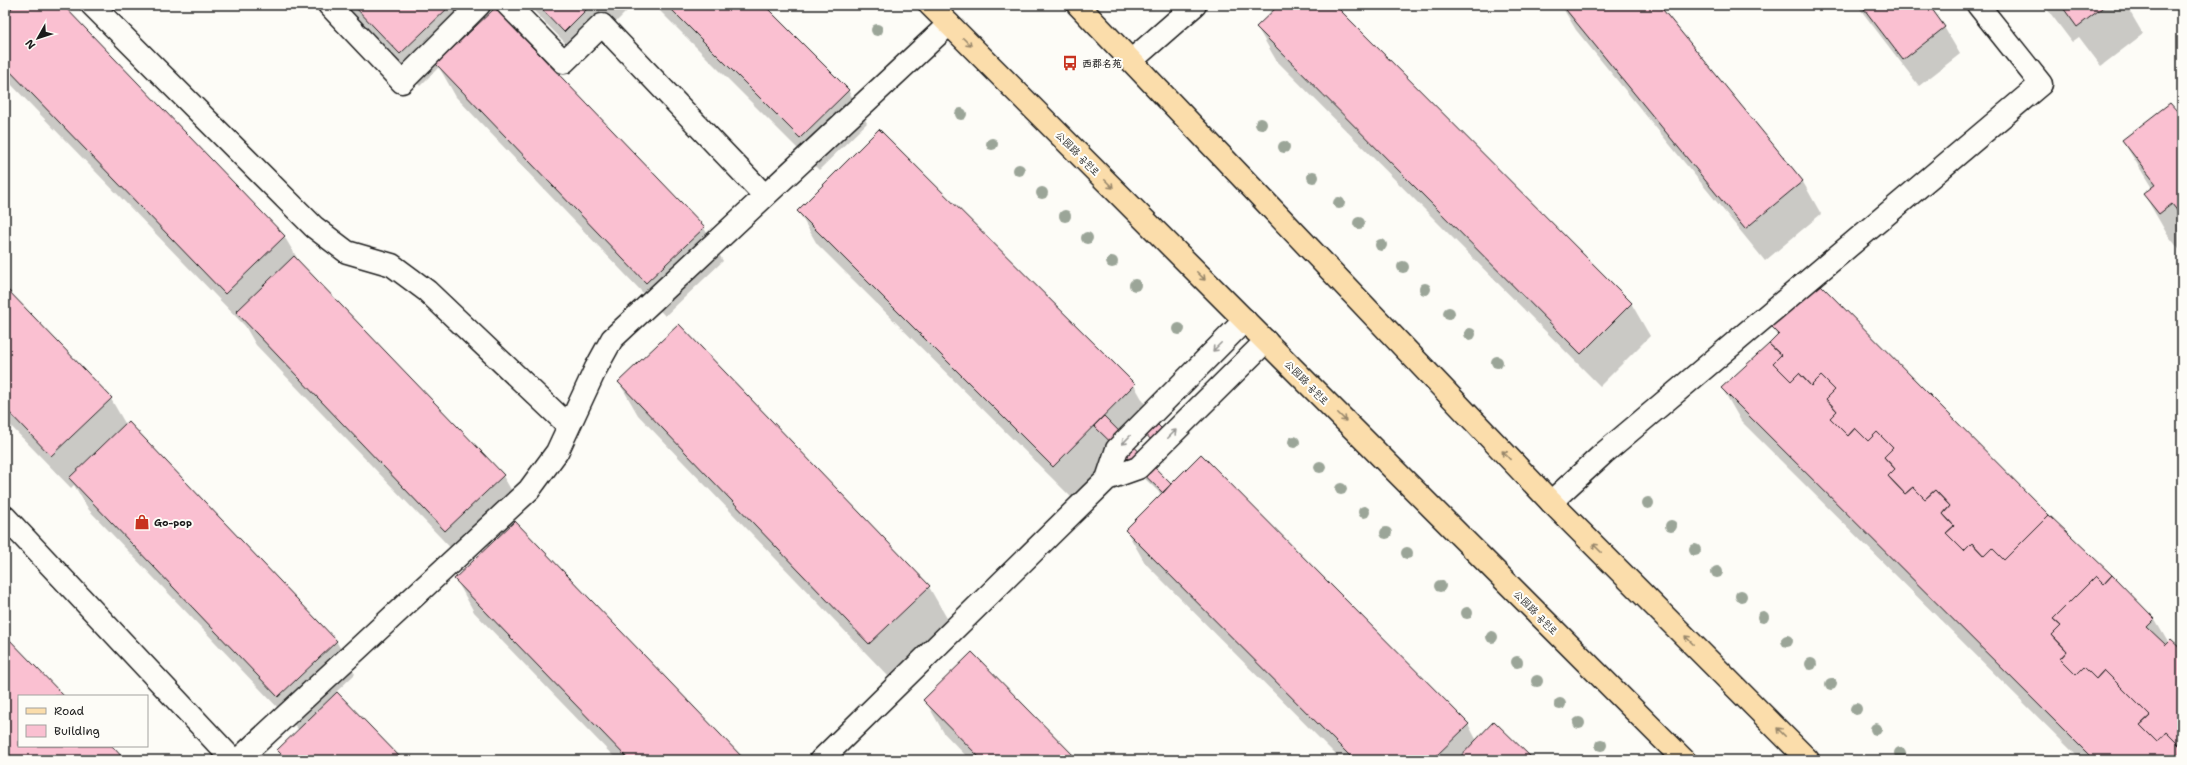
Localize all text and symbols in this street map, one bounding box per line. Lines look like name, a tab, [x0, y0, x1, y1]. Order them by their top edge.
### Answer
north arrow	[18, 18, 58, 58]
text: N	[22, 36, 39, 52]
one-way arrow	[962, 37, 972, 47]
bus stop icon: 西郡名苑	[1061, 54, 1079, 72]
place label: 西郡名苑	[1082, 57, 1122, 70]
street label: 公园路 공원로	[1053, 128, 1103, 178]
one-way arrow	[1104, 179, 1114, 189]
one-way arrow	[1196, 271, 1206, 281]
one-way arrow	[1212, 342, 1222, 352]
street label: 公园路 공원로	[1282, 357, 1332, 407]
one-way arrow	[1337, 412, 1347, 422]
one-way arrow	[1167, 429, 1177, 439]
one-way arrow	[1121, 435, 1131, 445]
one-way arrow	[1502, 450, 1511, 460]
shop icon: Go-pop	[133, 513, 151, 531]
place label: Go-pop	[154, 516, 192, 529]
one-way arrow	[1592, 544, 1602, 553]
street label: 公园路 공원로	[1511, 587, 1561, 637]
one-way arrow	[1684, 635, 1694, 645]
legend	[18, 695, 148, 747]
text: Road	[54, 703, 85, 719]
text: Building	[54, 723, 100, 739]
one-way arrow	[1776, 727, 1786, 737]

